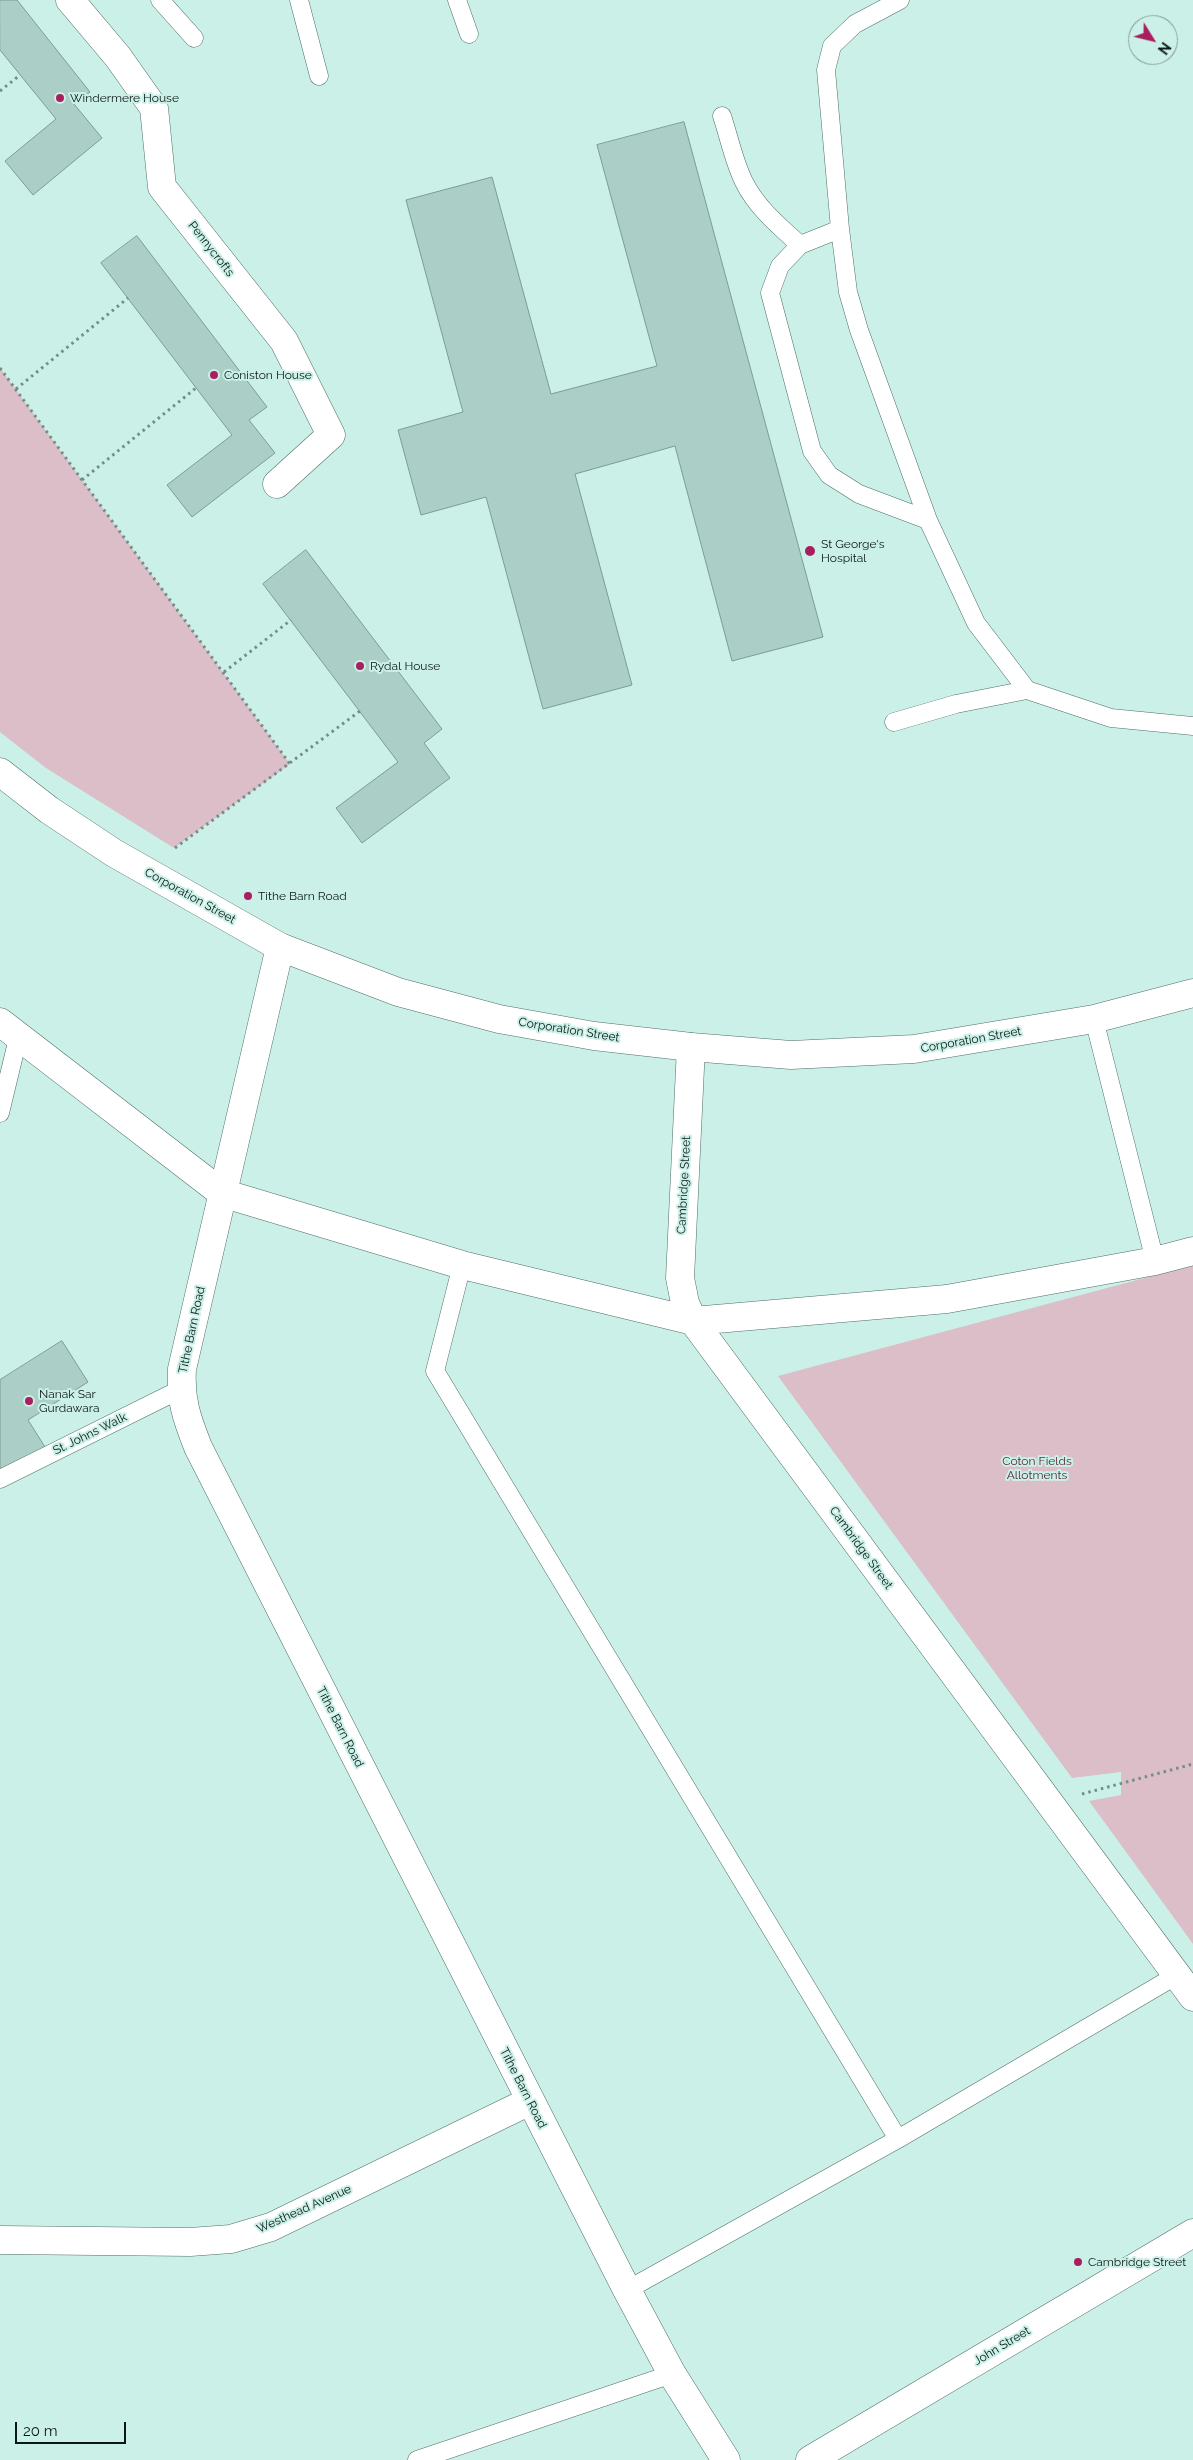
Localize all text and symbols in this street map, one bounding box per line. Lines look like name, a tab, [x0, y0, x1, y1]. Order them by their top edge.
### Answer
north arrow	[1128, 15, 1178, 65]
text: N	[1155, 39, 1174, 57]
place label: Windermere House	[70, 91, 179, 105]
marker: Windermere House	[54, 92, 66, 104]
street label: Pennycrofts	[185, 219, 237, 279]
place label: Coniston House	[224, 368, 312, 382]
marker: Coniston House	[208, 369, 220, 381]
place label: St George's Hospital	[821, 537, 884, 565]
marker: St George's Hospital	[803, 544, 817, 558]
place label: Rydal House	[370, 659, 440, 673]
marker: Rydal House	[354, 660, 366, 672]
street label: Corporation Street	[142, 865, 238, 927]
place label: Tithe Barn Road	[258, 889, 347, 903]
marker: Tithe Barn Road	[242, 890, 254, 902]
street label: Corporation Street	[518, 1015, 620, 1045]
street label: Corporation Street	[920, 1024, 1022, 1056]
street label: Cambridge Street	[674, 1136, 694, 1234]
street label: Tithe Barn Road	[176, 1285, 208, 1375]
place label: Nanak Sar Gurdawara	[39, 1387, 99, 1415]
marker: Nanak Sar Gurdawara	[23, 1395, 35, 1407]
street label: St. Johns Walk	[51, 1410, 129, 1458]
park label: Coton Fields Allotments	[1002, 1454, 1072, 1482]
street label: Cambridge Street	[826, 1504, 896, 1592]
street label: Tithe Barn Road	[313, 1684, 367, 1770]
street label: Tithe Barn Road	[496, 2045, 550, 2131]
street label: Westhead Avenue	[255, 2182, 353, 2236]
place label: Cambridge Street	[1088, 2255, 1186, 2269]
marker: Cambridge Street	[1072, 2256, 1084, 2268]
street label: John Street	[971, 2324, 1033, 2368]
scale bar	[18, 2412, 129, 2444]
text: 20 m	[23, 2422, 58, 2440]

